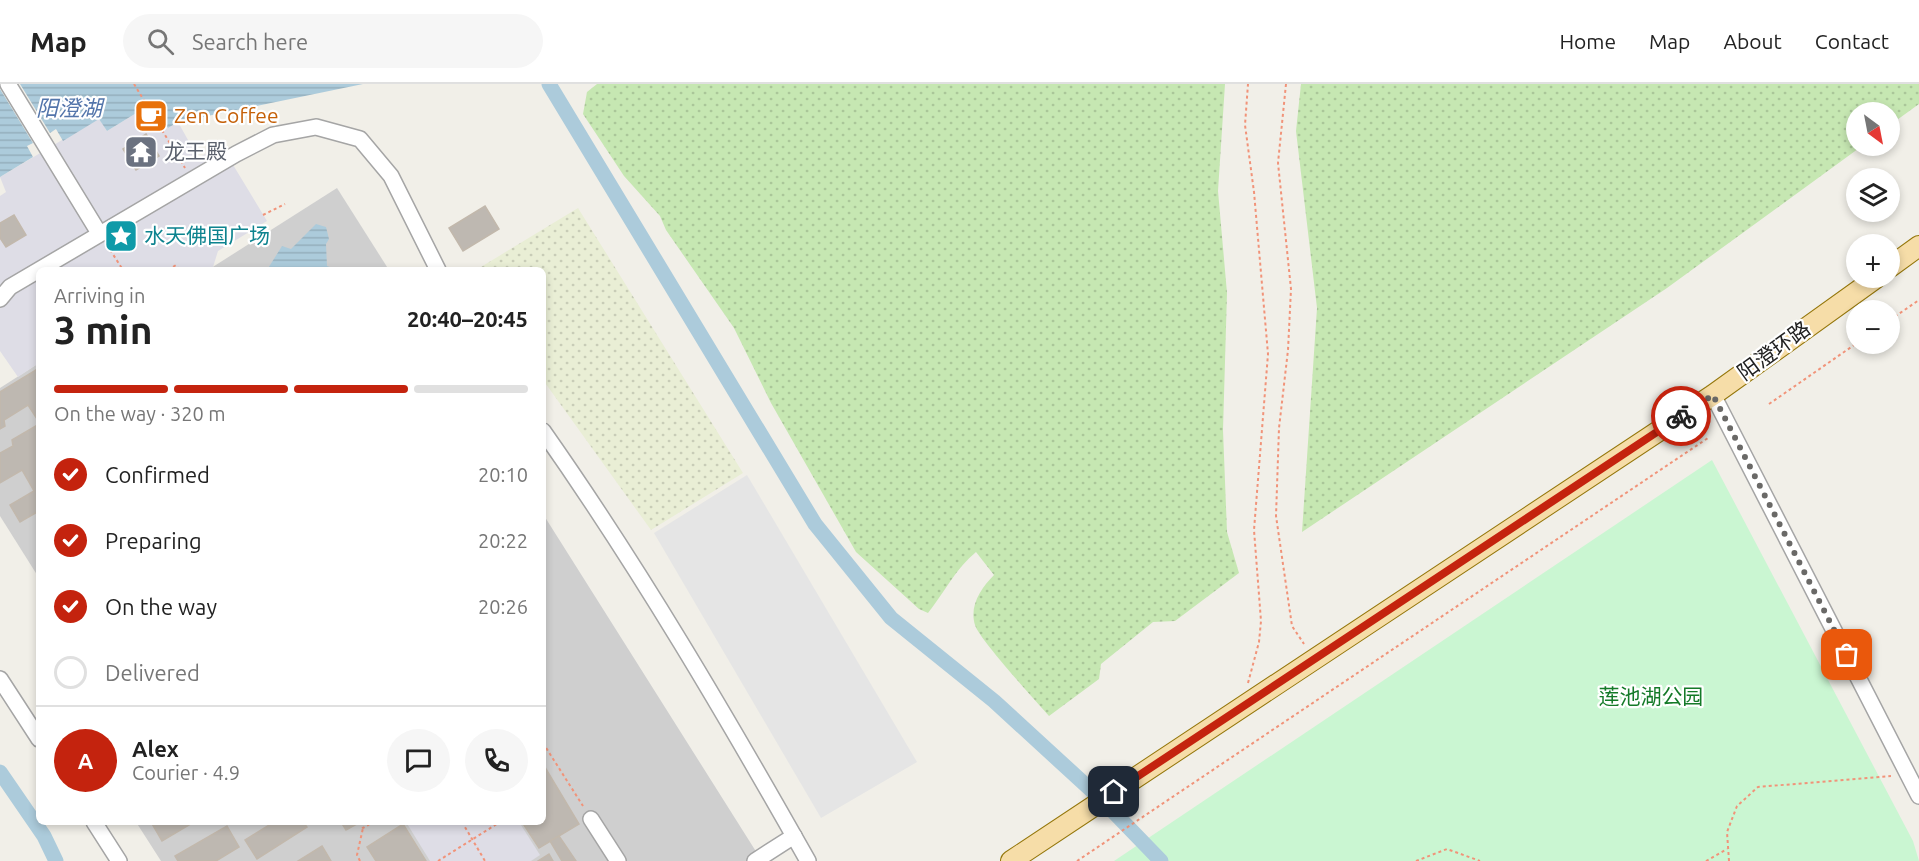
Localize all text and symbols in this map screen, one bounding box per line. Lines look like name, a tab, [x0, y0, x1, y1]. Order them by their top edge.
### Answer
search box	[123, 14, 543, 68]
icon: search	[144, 25, 177, 58]
text: Map	[30, 26, 87, 57]
text: Search here	[192, 29, 308, 54]
text: Home	[1559, 29, 1616, 53]
text: Map	[1649, 29, 1690, 53]
text: About	[1723, 29, 1782, 53]
text: Contact	[1815, 29, 1889, 53]
water label: 阳澄湖	[36, 95, 105, 120]
cafe icon: Zen Coffee	[133, 98, 169, 134]
north arrow	[1846, 102, 1900, 156]
map controls	[1846, 102, 1900, 354]
place label: Zen Coffee	[174, 103, 279, 127]
temple icon: 龙王殿	[123, 134, 159, 170]
place label: 龙王殿	[164, 139, 227, 163]
button: layers	[1846, 168, 1900, 222]
place icon: 水天佛国广场	[103, 218, 139, 254]
place label: 水天佛国广场	[144, 223, 270, 247]
button: +	[1846, 234, 1900, 288]
text: Arriving in	[54, 284, 145, 307]
button: −	[1846, 300, 1900, 354]
text: 20:40–20:45	[407, 306, 528, 331]
text: 3 min	[54, 308, 153, 351]
street label: 阳澄环路	[1732, 316, 1814, 385]
courier	[1651, 386, 1711, 446]
icon: bike	[1665, 400, 1698, 433]
text: On the way · 320 m	[54, 402, 226, 425]
icon: check	[54, 458, 87, 491]
text: Confirmed	[105, 462, 210, 487]
text: 20:10	[478, 463, 528, 486]
icon: check	[54, 524, 87, 557]
text: Preparing	[105, 528, 202, 553]
text: 20:22	[478, 529, 528, 552]
icon: check	[54, 590, 87, 623]
text: On the way	[105, 594, 217, 619]
text: 20:26	[478, 595, 528, 618]
pin	[1821, 629, 1872, 680]
icon: bag	[1830, 638, 1863, 671]
text: Delivered	[105, 660, 200, 685]
park label: 莲池湖公园	[1599, 684, 1704, 708]
button: chat	[387, 729, 450, 792]
button: phone	[465, 729, 528, 792]
text: Alex	[132, 736, 179, 761]
text: A	[78, 748, 93, 773]
text: Courier · 4.9	[132, 761, 240, 784]
pin	[1088, 766, 1139, 817]
icon: home	[1097, 775, 1130, 808]

